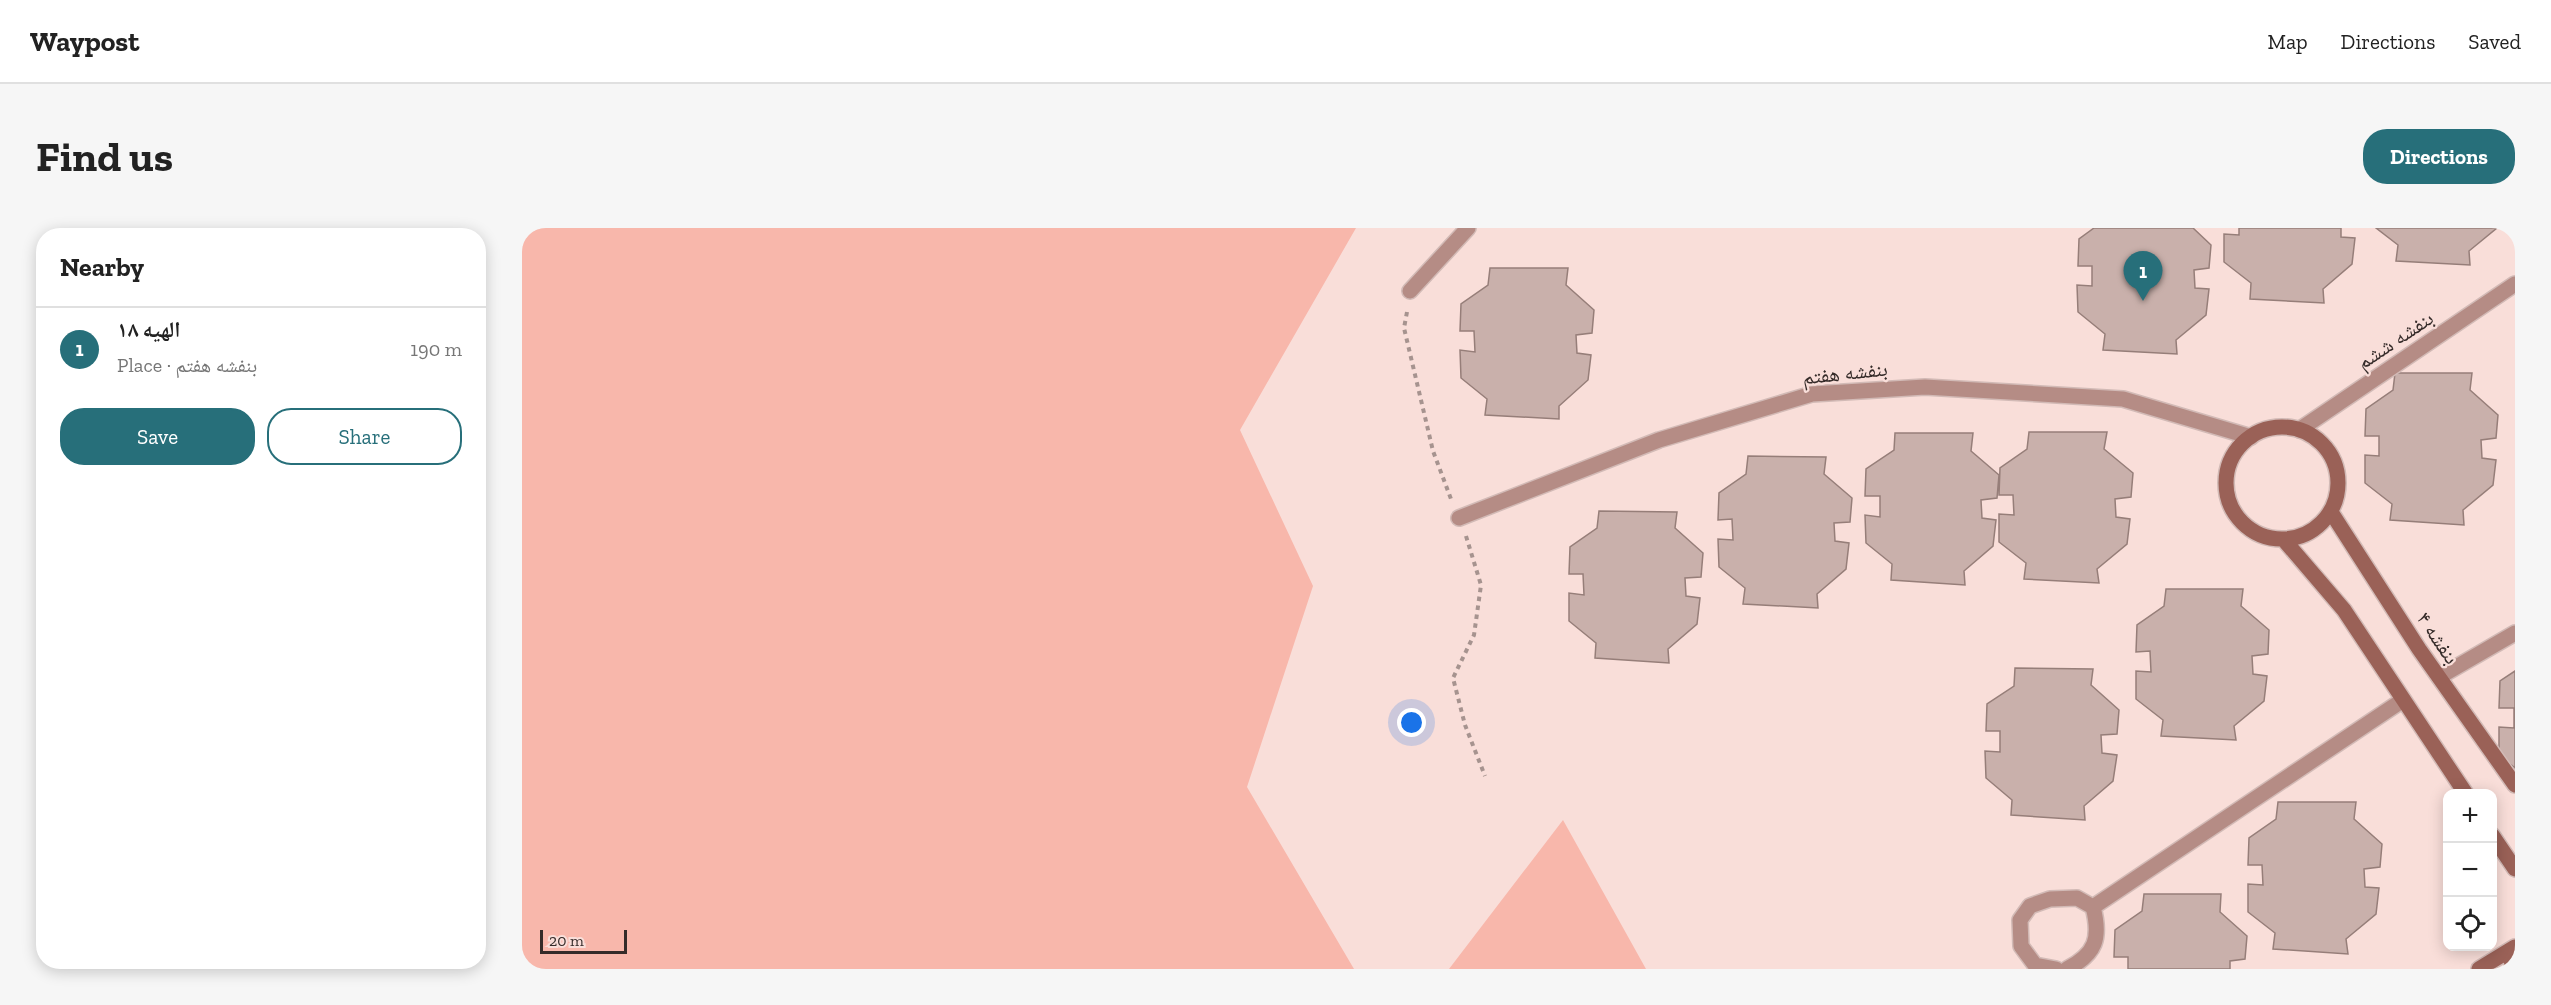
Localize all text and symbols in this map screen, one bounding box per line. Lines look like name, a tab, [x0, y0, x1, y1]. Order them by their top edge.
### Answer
text: Waypost	[30, 25, 139, 58]
text: Map	[2268, 29, 2308, 54]
text: Directions	[2341, 29, 2435, 54]
text: Saved	[2468, 29, 2521, 54]
button: Directions	[2363, 129, 2515, 184]
text: Find us	[36, 131, 173, 182]
text: Nearby	[60, 251, 144, 283]
pin: 1	[2124, 251, 2162, 301]
street label: بنفشه ششم	[2352, 305, 2439, 376]
text: الهیه ۱۸	[117, 316, 181, 343]
text: 1	[75, 337, 84, 361]
text: 190 m	[410, 337, 462, 361]
text: Place · بنفشه هفتم	[117, 353, 257, 377]
street label: بنفشه هفتم	[1801, 356, 1889, 391]
button: Save	[60, 408, 255, 465]
button: Share	[267, 408, 462, 465]
street label: بنفشه ۴	[2412, 607, 2465, 669]
your location	[1397, 708, 1426, 737]
map controls	[2443, 789, 2497, 951]
button: +	[2443, 789, 2497, 843]
button: −	[2443, 843, 2497, 897]
button: locate	[2443, 897, 2497, 951]
scale bar	[540, 927, 627, 954]
text: 20 m	[549, 931, 584, 950]

